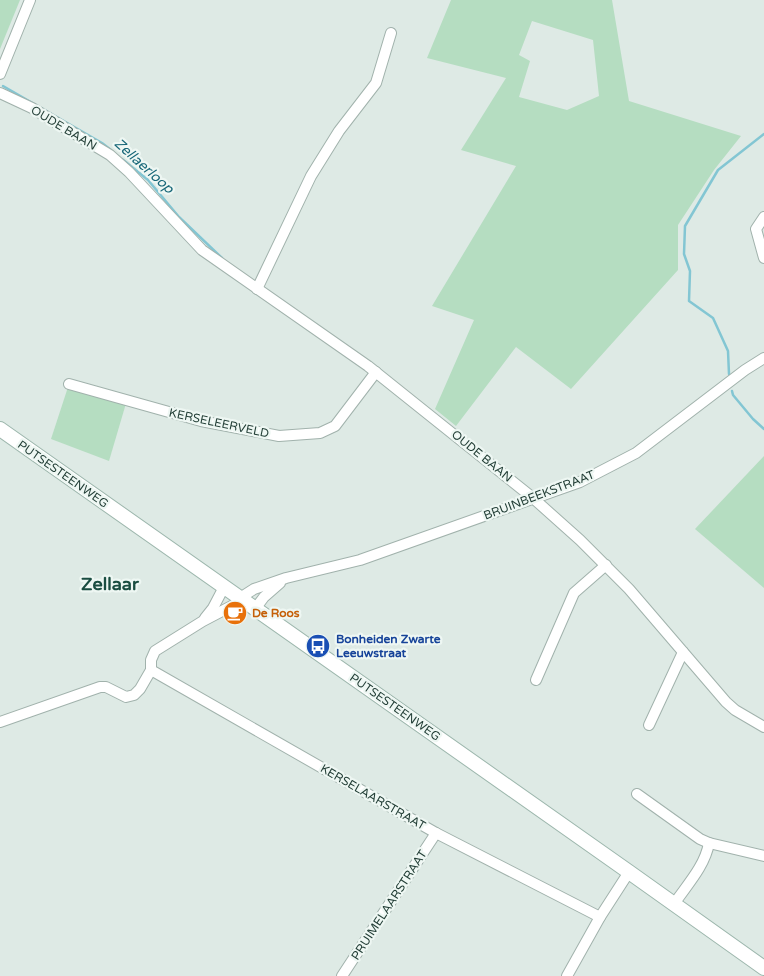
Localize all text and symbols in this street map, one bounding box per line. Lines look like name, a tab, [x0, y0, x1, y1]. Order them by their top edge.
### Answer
street label: OUDE BAAN	[29, 103, 99, 153]
water label: Zellaerloop	[111, 135, 178, 198]
street label: KERSELEERVELD	[168, 406, 270, 440]
street label: OUDE BAAN	[449, 427, 515, 485]
street label: PUTSESTEENWEG	[15, 437, 111, 511]
street label: BRUINBEEKSTRAAT	[482, 467, 597, 523]
district label: Zellaar	[81, 573, 140, 595]
cafe icon: De Roos	[222, 600, 248, 626]
place label: De Roos	[252, 606, 300, 620]
place label: Bonheiden Zwarte Leeuwstraat	[336, 632, 441, 660]
bus stop icon: Bonheiden Zwarte Leeuwstraat	[305, 633, 331, 659]
street label: PUTSESTEENWEG	[347, 670, 443, 744]
street label: KERSELAARSTRAAT	[318, 761, 429, 833]
street label: PRUIMELAARSTRAAT	[348, 847, 430, 963]

